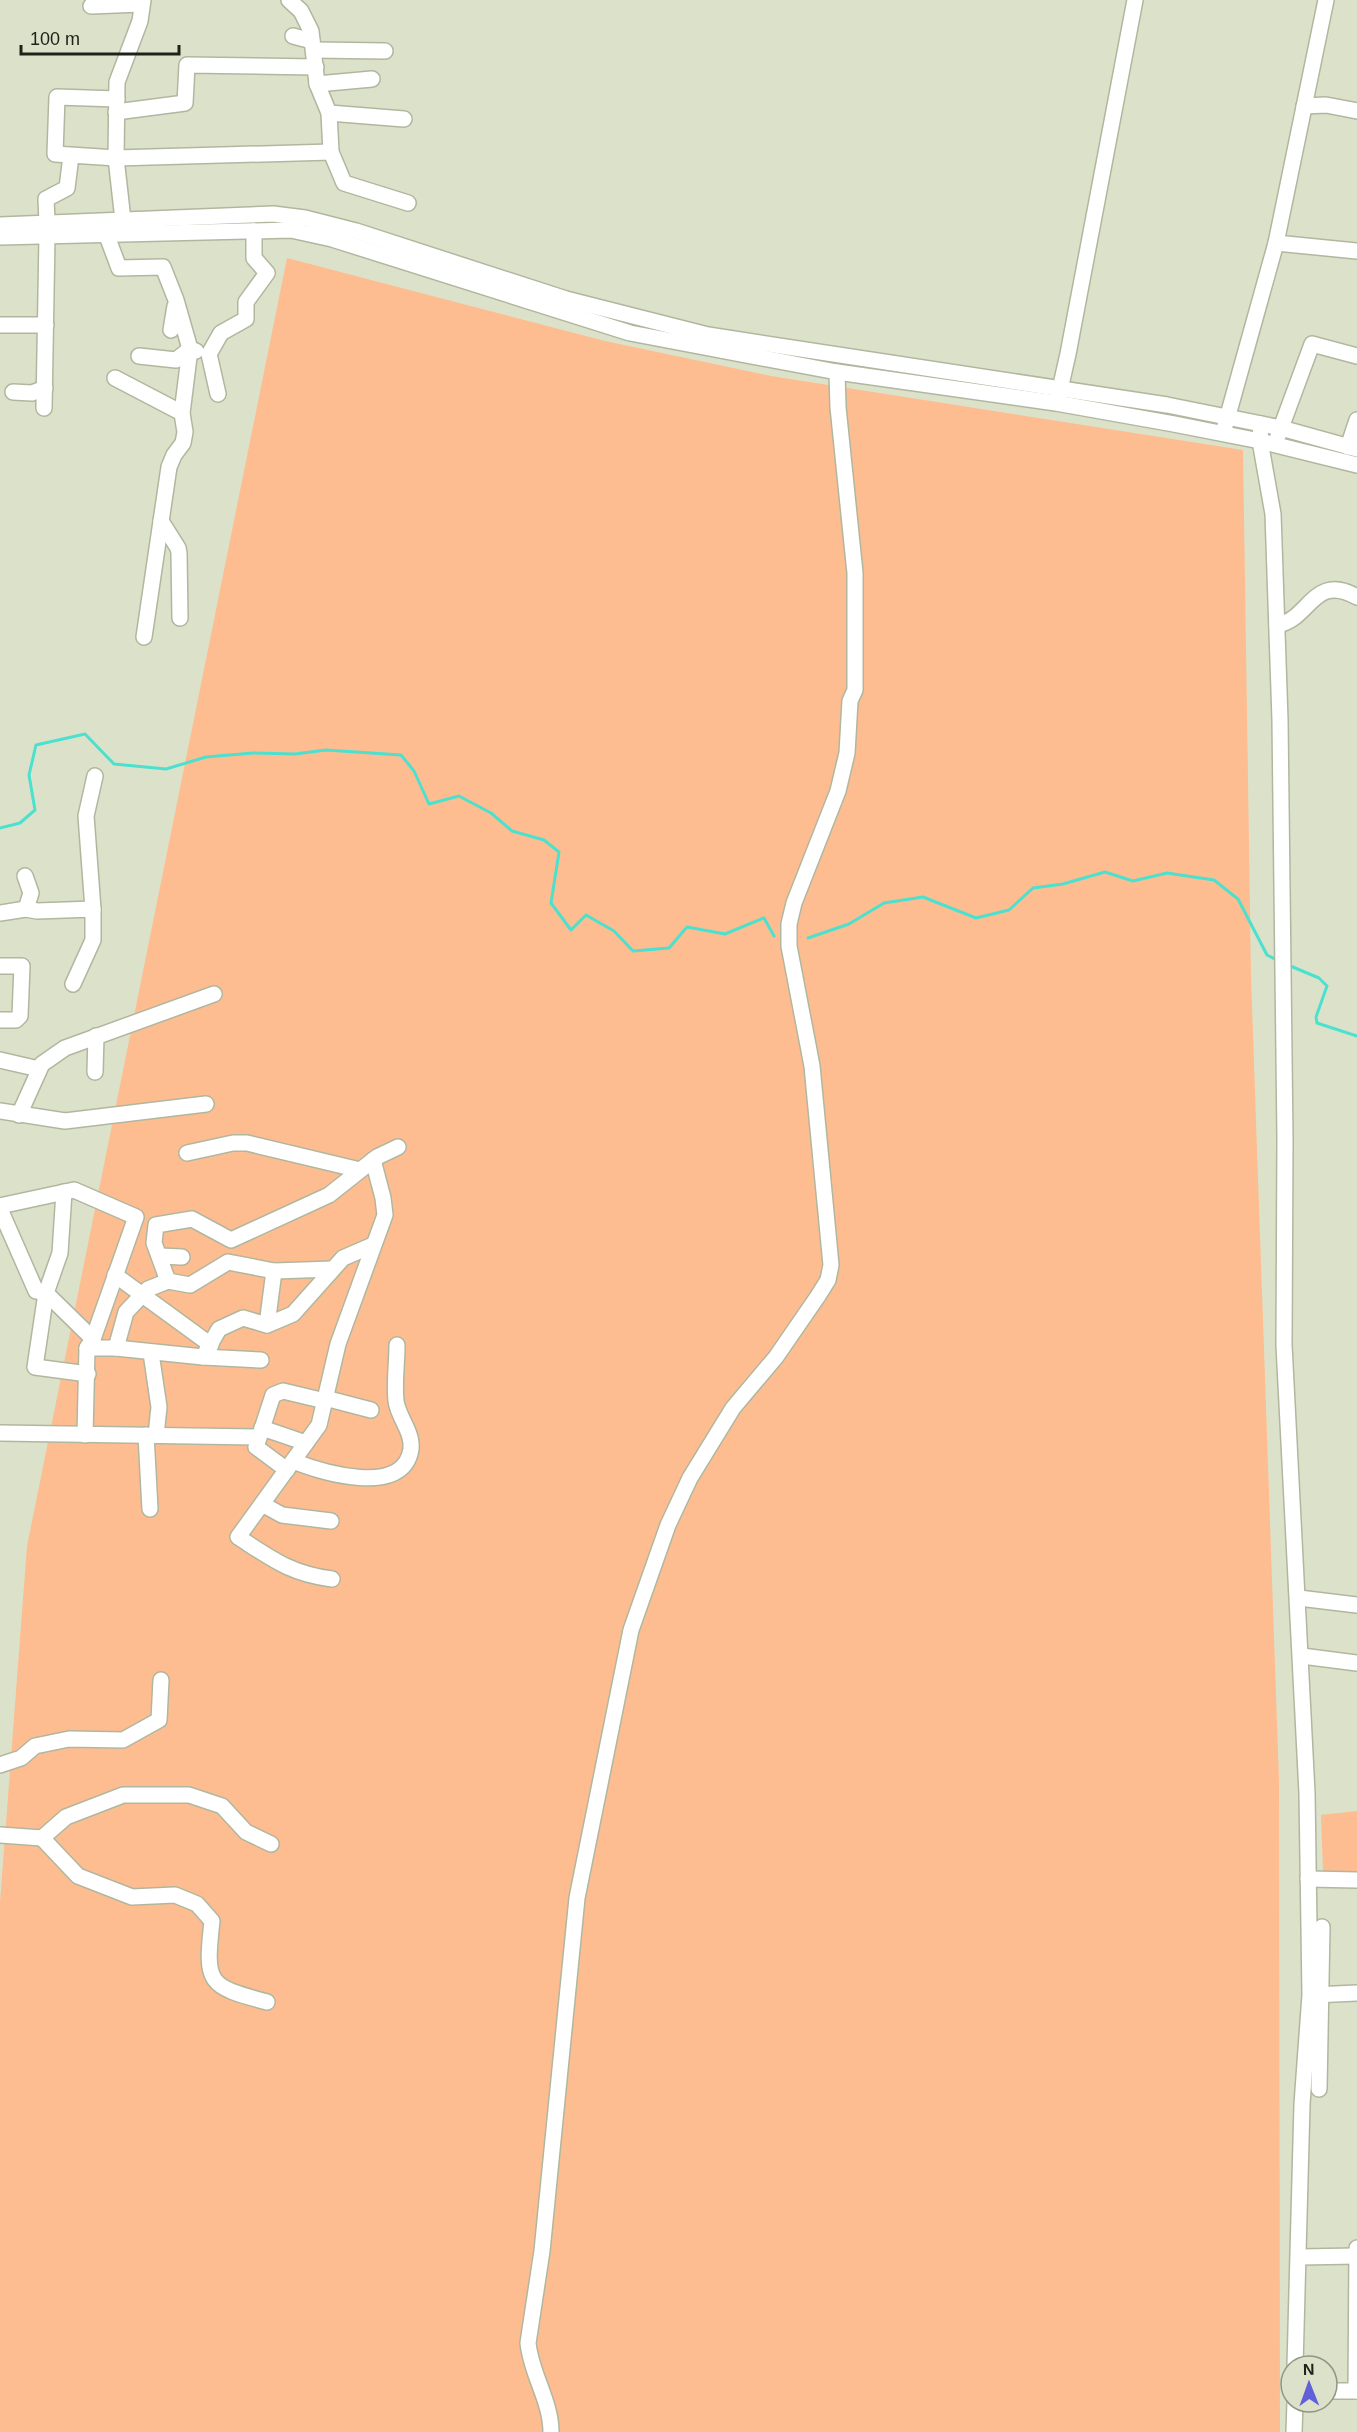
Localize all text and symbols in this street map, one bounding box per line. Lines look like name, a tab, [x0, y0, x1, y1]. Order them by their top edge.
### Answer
scale bar	[21, 18, 178, 56]
text: 100 m	[30, 29, 80, 49]
north arrow	[1279, 2354, 1339, 2414]
text: N	[1303, 2361, 1315, 2378]

